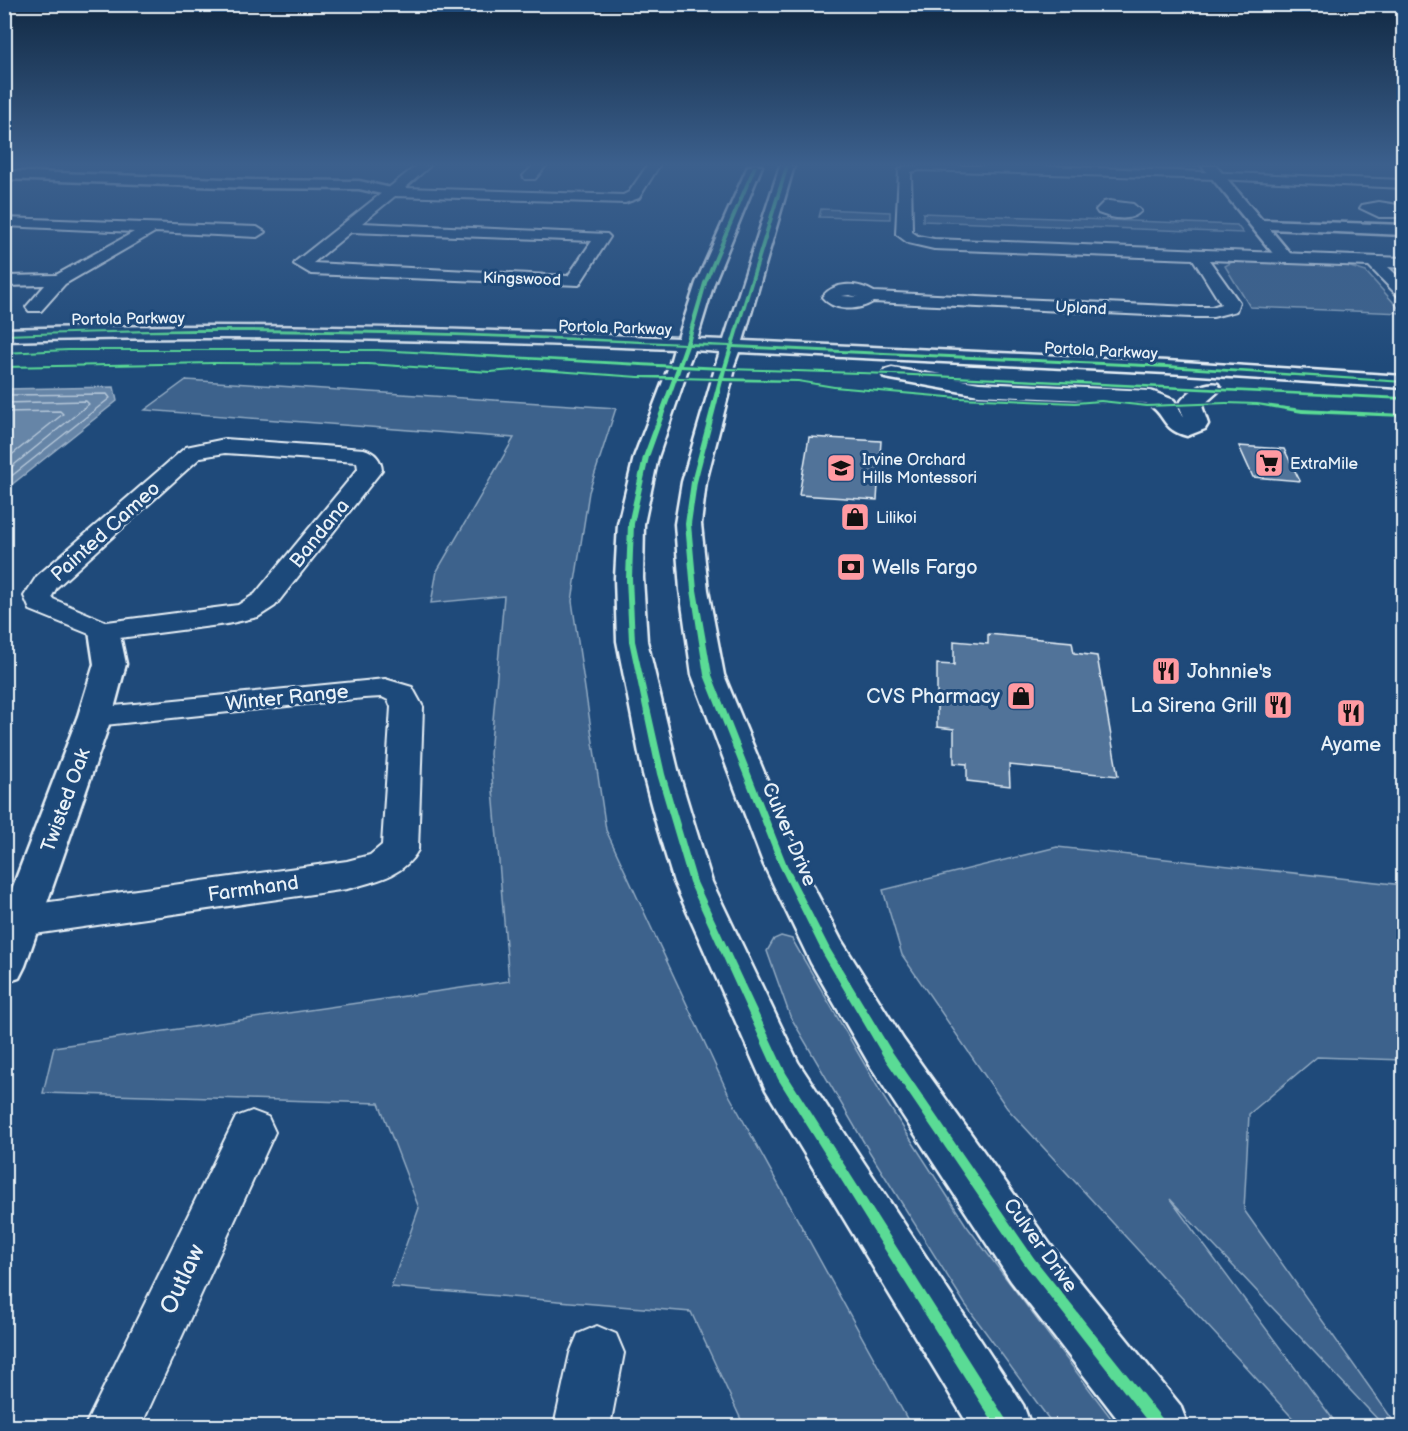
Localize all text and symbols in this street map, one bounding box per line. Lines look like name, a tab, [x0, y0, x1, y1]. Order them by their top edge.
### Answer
street label: Kingswood	[483, 269, 561, 290]
street label: Upland	[1055, 298, 1107, 319]
street label: Portola Parkway	[71, 309, 186, 330]
street label: Portola Parkway	[558, 317, 673, 340]
street label: Portola Parkway	[1044, 339, 1159, 364]
supermarket icon: ExtraMile	[1253, 447, 1285, 479]
place label: Irvine Orchard Hills Montessori	[862, 451, 977, 488]
school or university icon: Irvine Orchard Hills Montessori	[825, 452, 857, 484]
place label: ExtraMile	[1290, 455, 1358, 474]
street label: Painted Cameo	[46, 476, 165, 587]
street label: Bandana	[285, 494, 355, 573]
shop icon: Lilikoi	[839, 501, 871, 533]
place label: Lilikoi	[876, 509, 917, 528]
bank icon: Wells Fargo	[835, 551, 867, 583]
place label: Wells Fargo	[872, 556, 978, 580]
restaurant icon: Johnnie's	[1150, 655, 1182, 687]
place label: Johnnie's	[1187, 660, 1272, 684]
street label: Winter Range	[224, 680, 350, 716]
shop icon: CVS Pharmacy	[1005, 680, 1037, 712]
place label: CVS Pharmacy	[866, 685, 1000, 709]
restaurant icon: La Sirena Grill	[1262, 689, 1294, 721]
place label: La Sirena Grill	[1131, 694, 1257, 718]
restaurant icon: Ayame	[1335, 697, 1367, 729]
place label: Ayame	[1321, 733, 1381, 757]
street label: Twisted Oak	[36, 745, 96, 855]
street label: Culver Drive	[756, 779, 822, 890]
street label: Farmhand	[206, 871, 300, 907]
street label: Culver Drive	[998, 1194, 1083, 1298]
street label: Outlaw	[154, 1240, 211, 1319]

